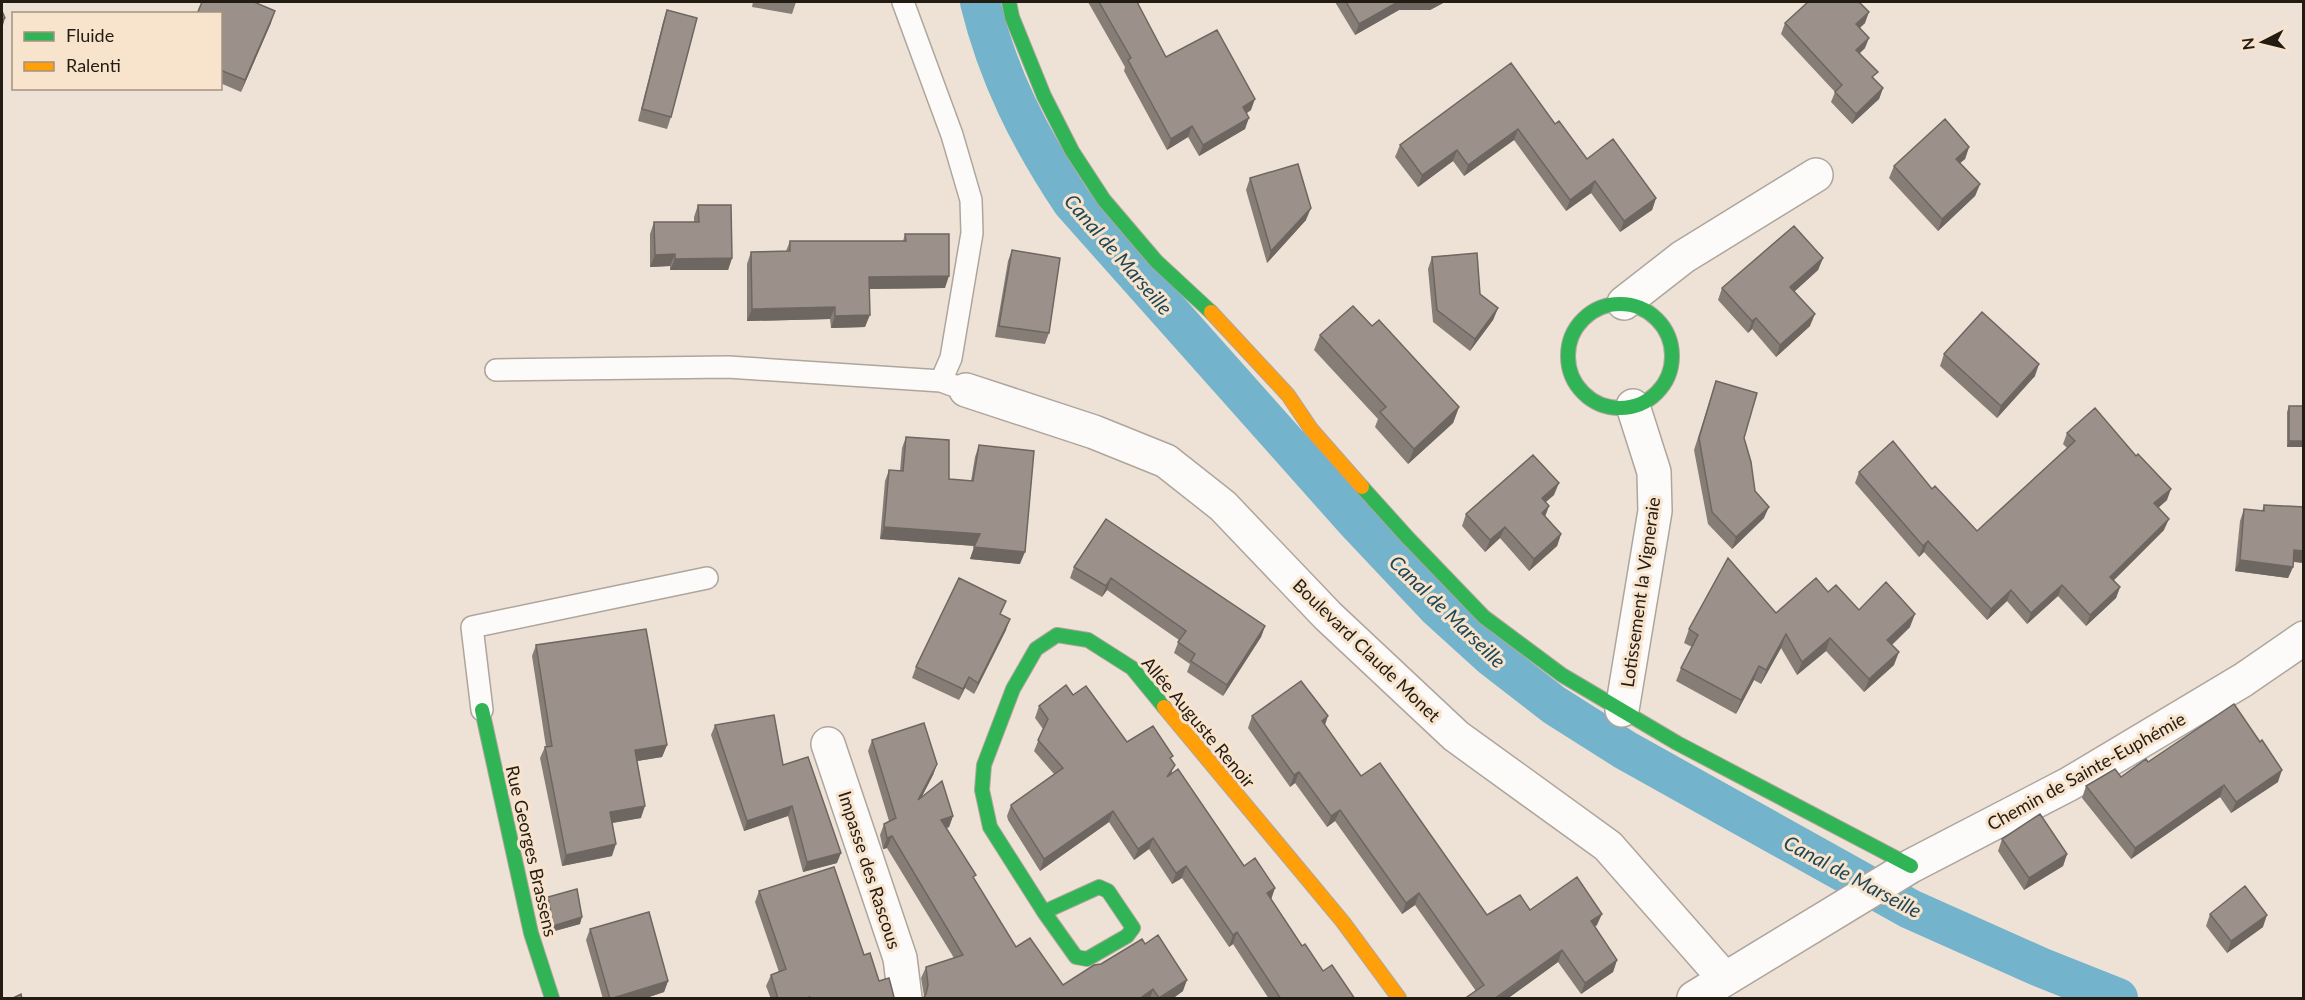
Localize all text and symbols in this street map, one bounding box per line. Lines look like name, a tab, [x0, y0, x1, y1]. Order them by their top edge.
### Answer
legend	[12, 12, 222, 90]
north arrow	[2233, 12, 2293, 72]
text: Fluide	[66, 24, 114, 46]
text: N	[2237, 37, 2258, 51]
text: Ralenti	[66, 54, 121, 76]
water label: Canal de Marseille	[1060, 189, 1178, 319]
street label: Lotissement la Vigneraie	[1616, 495, 1664, 689]
water label: Canal de Marseille	[1385, 550, 1511, 672]
street label: Boulevard Claude Monet	[1289, 574, 1446, 726]
street label: Allée Auguste Renoir	[1138, 652, 1261, 792]
street label: Chemin de Sainte-Euphémie	[1983, 707, 2189, 835]
street label: Rue Georges Brassens	[502, 763, 562, 939]
street label: Impasse des Rascous	[834, 788, 906, 952]
water label: Canal de Marseille	[1780, 830, 1926, 922]

